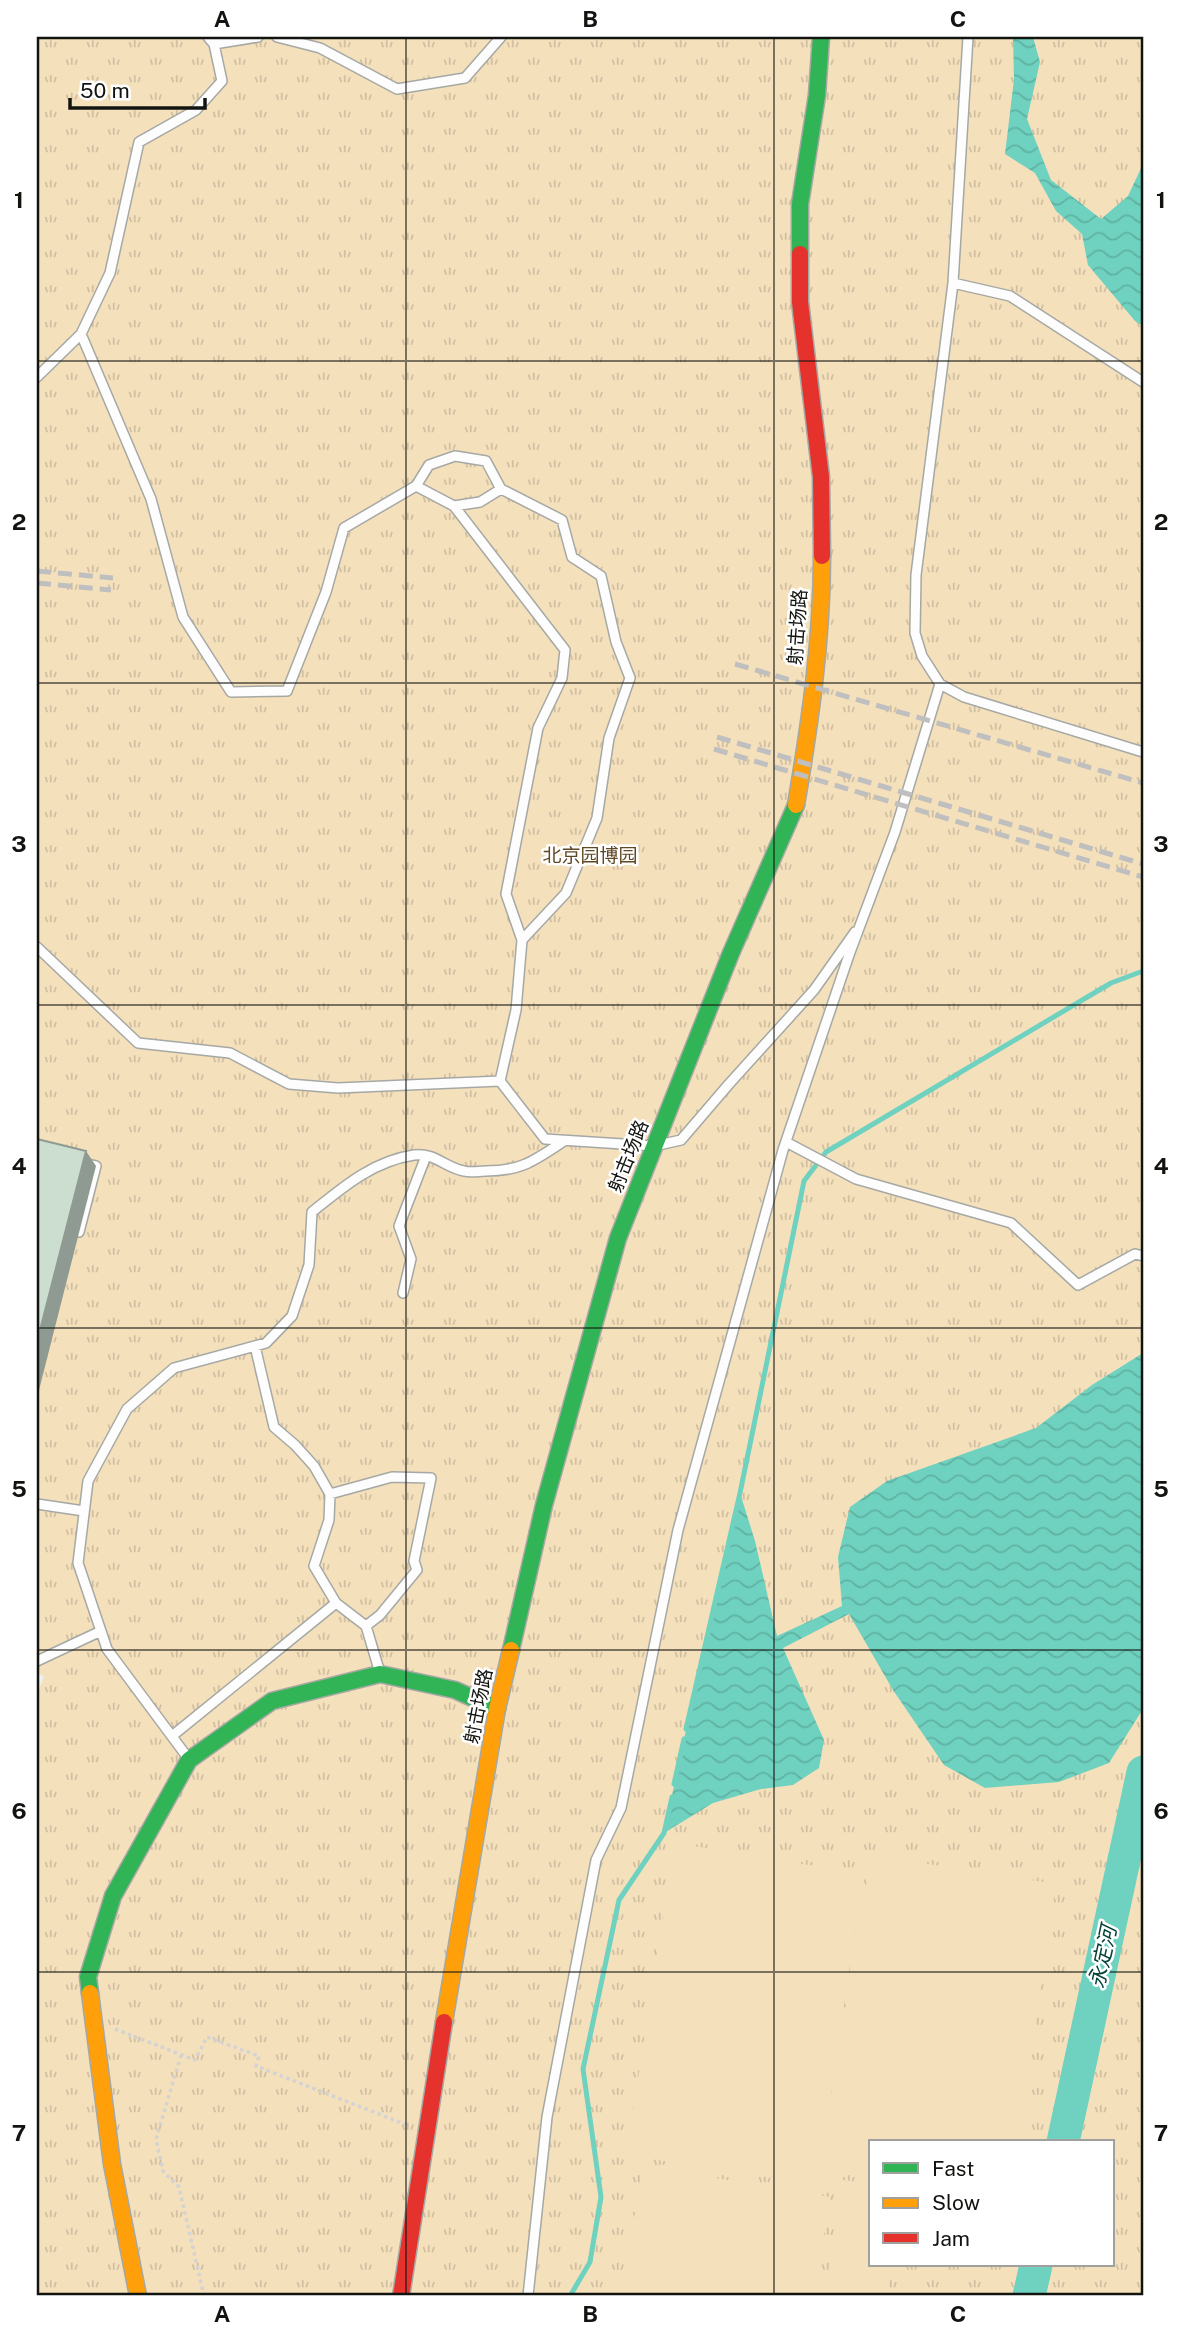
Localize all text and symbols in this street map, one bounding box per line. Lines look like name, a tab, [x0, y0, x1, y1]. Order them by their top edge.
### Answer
text: A	[214, 5, 231, 32]
text: B	[582, 5, 598, 32]
text: C	[950, 5, 966, 32]
scale bar	[70, 66, 205, 110]
text: 50 m	[80, 78, 130, 103]
text: 1	[14, 186, 24, 213]
text: 1	[1156, 186, 1166, 213]
text: 2	[12, 508, 26, 535]
text: 2	[1154, 508, 1168, 535]
street label: 射击场路	[783, 588, 811, 666]
text: 3	[11, 830, 27, 857]
text: 3	[1153, 830, 1169, 857]
park label: 北京园博园	[542, 844, 638, 866]
street label: 射击场路	[604, 1117, 652, 1195]
text: 4	[11, 1152, 27, 1179]
text: 4	[1153, 1152, 1169, 1179]
text: 5	[11, 1475, 27, 1502]
text: 5	[1153, 1475, 1169, 1502]
street label: 射击场路	[460, 1667, 496, 1745]
text: 6	[11, 1797, 27, 1824]
text: 6	[1153, 1797, 1169, 1824]
water label: 永定河	[1084, 1920, 1122, 1990]
text: 7	[12, 2119, 26, 2146]
text: 7	[1154, 2119, 1168, 2146]
legend	[869, 2140, 1114, 2266]
text: Fast	[932, 2156, 974, 2181]
text: Slow	[932, 2190, 980, 2215]
text: Jam	[932, 2226, 970, 2251]
text: A	[214, 2300, 231, 2327]
text: B	[582, 2300, 598, 2327]
text: C	[950, 2300, 966, 2327]

